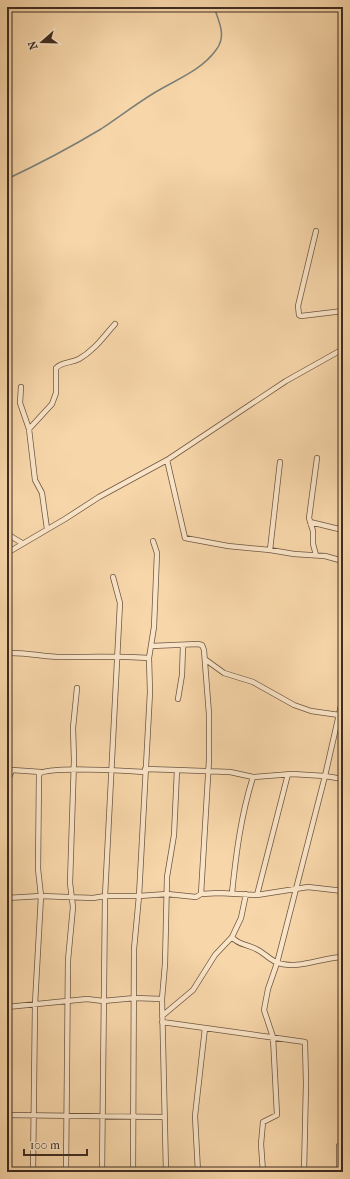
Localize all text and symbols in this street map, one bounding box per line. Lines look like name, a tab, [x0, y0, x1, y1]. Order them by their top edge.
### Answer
north arrow	[22, 22, 62, 62]
text: N	[25, 38, 41, 51]
scale bar	[24, 1131, 87, 1157]
text: 100 m	[30, 1138, 60, 1152]

